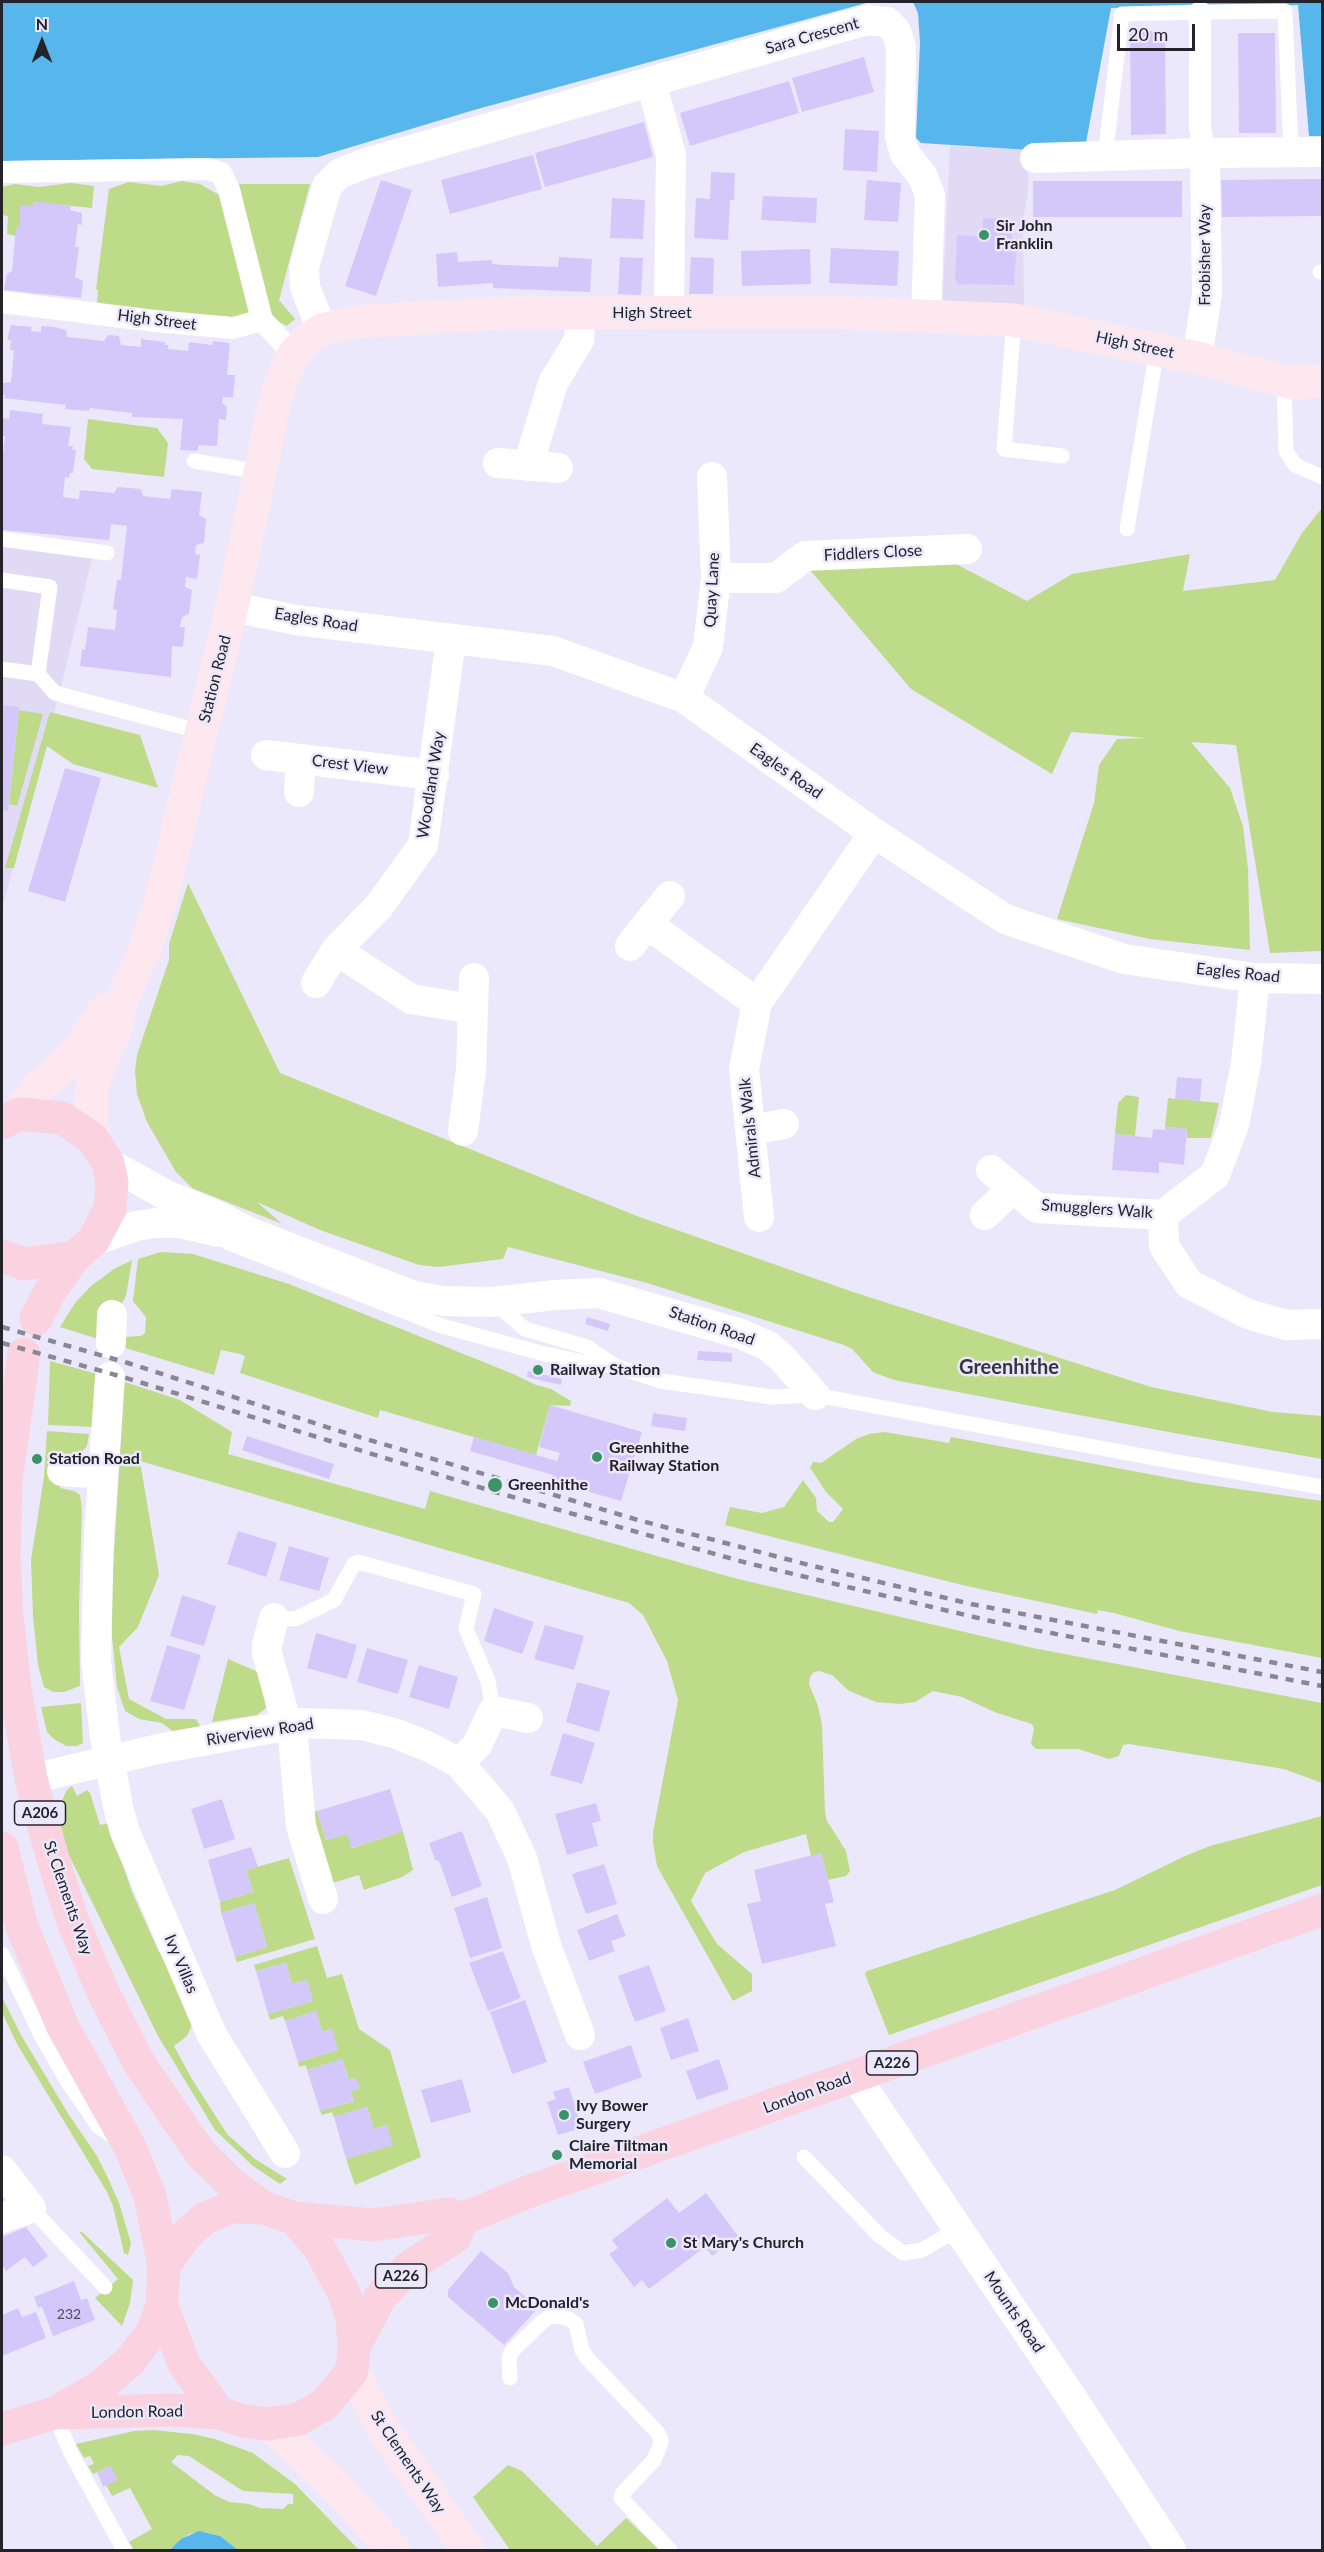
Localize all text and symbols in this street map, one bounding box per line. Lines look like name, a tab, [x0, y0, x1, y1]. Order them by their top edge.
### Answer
north arrow	[12, 12, 72, 72]
scale bar	[1120, 12, 1198, 50]
text: N	[36, 14, 48, 33]
street label: Sara Crescent	[763, 14, 861, 58]
text: 20 m	[1128, 23, 1168, 45]
street label: Frobisher Way	[1195, 204, 1215, 306]
place label: Sir John Franklin	[996, 216, 1053, 254]
marker: Sir John Franklin	[977, 228, 991, 242]
street label: High Street	[612, 303, 692, 323]
street label: High Street	[116, 306, 198, 334]
street label: High Street	[1094, 327, 1176, 363]
street label: Fiddlers Close	[823, 541, 923, 565]
street label: Quay Lane	[700, 552, 724, 628]
street label: Eagles Road	[273, 604, 359, 636]
street label: Station Road	[195, 633, 235, 725]
street label: Woodland Way	[413, 730, 449, 840]
street label: Eagles Road	[746, 739, 826, 803]
street label: Crest View	[311, 751, 389, 779]
street label: Eagles Road	[1195, 959, 1281, 987]
street label: Admirals Walk	[735, 1077, 765, 1179]
street label: Smugglers Walk	[1041, 1196, 1153, 1222]
street label: Station Road	[667, 1302, 757, 1350]
district label: Greenhithe	[959, 1356, 1059, 1380]
place label: Railway Station	[550, 1360, 660, 1380]
marker: Railway Station	[531, 1363, 545, 1377]
place label: Greenhithe Railway Station	[609, 1438, 719, 1476]
place label: Station Road	[49, 1449, 140, 1469]
marker: Greenhithe Railway Station	[590, 1450, 604, 1464]
marker: Station Road	[30, 1452, 44, 1466]
place label: Greenhithe	[508, 1475, 588, 1495]
marker: Greenhithe	[486, 1476, 504, 1494]
street label: Riverview Road	[205, 1714, 315, 1750]
road number: A206	[15, 1801, 66, 1825]
street label: St Clements Way	[39, 1838, 97, 1958]
street label: Ivy Villas	[160, 1932, 202, 1996]
road number: A226	[866, 2051, 918, 2075]
street label: London Road	[760, 2068, 854, 2118]
place label: Ivy Bower Surgery	[576, 2096, 648, 2134]
marker: Ivy Bower Surgery	[557, 2108, 571, 2122]
place label: Claire Tiltman Memorial	[569, 2136, 668, 2174]
marker: Claire Tiltman Memorial	[550, 2148, 564, 2162]
place label: St Mary's Church	[683, 2233, 804, 2253]
marker: St Mary's Church	[664, 2236, 678, 2250]
road number: A226	[376, 2264, 426, 2288]
street label: Mounts Road	[980, 2268, 1048, 2356]
place label: McDonald's	[505, 2293, 589, 2313]
marker: McDonald's	[486, 2296, 500, 2310]
house number: 232	[57, 2306, 81, 2322]
street label: London Road	[91, 2402, 183, 2422]
street label: St Clements Way	[367, 2407, 449, 2517]

